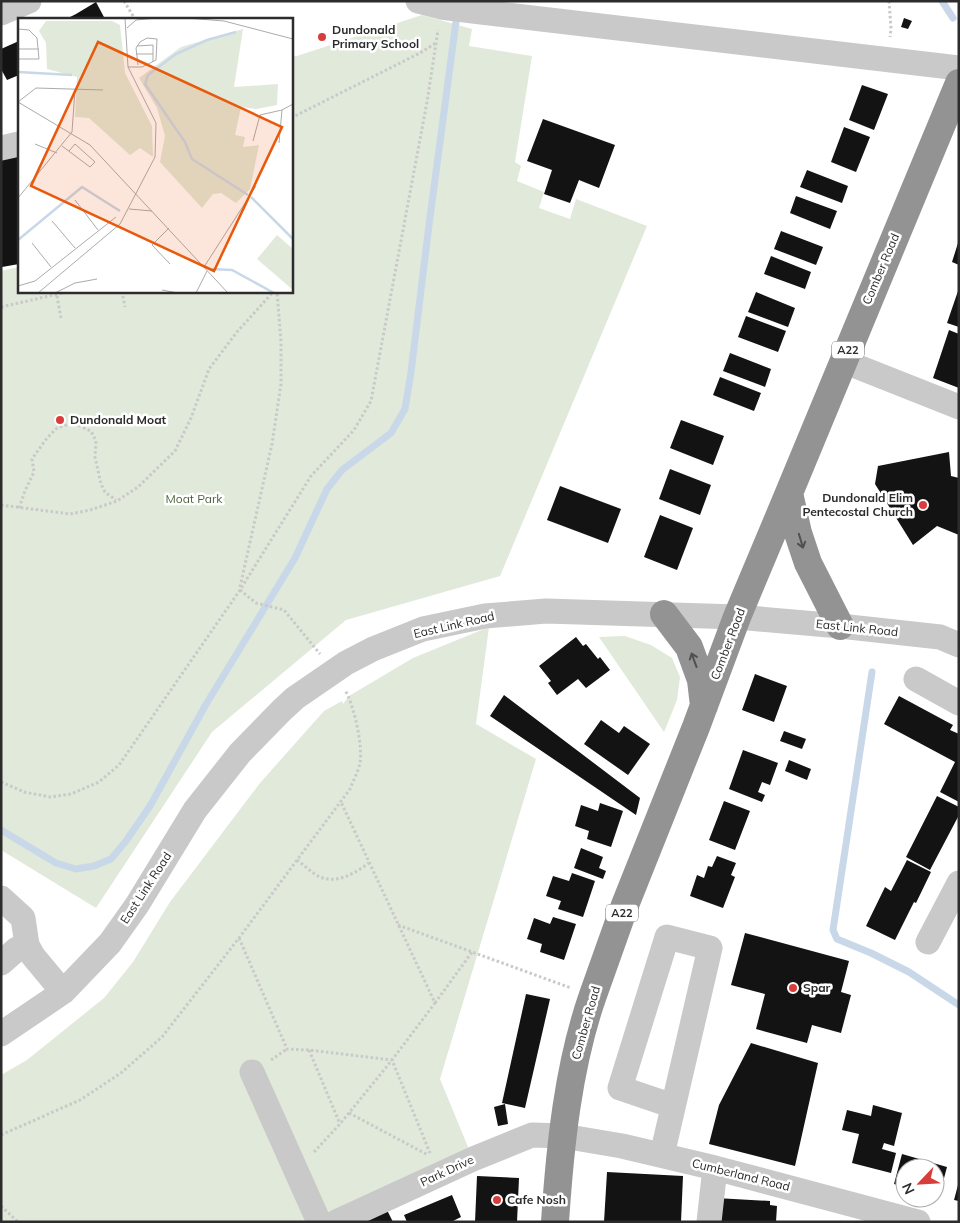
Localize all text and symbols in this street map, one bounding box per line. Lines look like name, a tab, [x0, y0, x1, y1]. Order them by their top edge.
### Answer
inset map	[18, 18, 292, 292]
place label: Dundonald Primary School	[332, 22, 419, 51]
marker: Dundonald Primary School	[316, 31, 328, 43]
street label: Comber Road	[859, 231, 902, 307]
road number: A22	[832, 342, 864, 358]
place label: Dundonald Moat	[70, 412, 167, 427]
marker: Dundonald Moat	[54, 414, 66, 426]
place label: Dundonald Elim Pentecostal Church	[803, 490, 913, 519]
park label: Moat Park	[166, 491, 223, 506]
marker: Dundonald Elim Pentecostal Church	[917, 499, 929, 511]
one-way arrow	[796, 532, 806, 548]
street label: Comber Road	[707, 606, 748, 682]
street label: East Link Road	[412, 608, 496, 641]
street label: East Link Road	[815, 616, 899, 639]
one-way arrow	[689, 652, 698, 668]
street label: East Link Road	[117, 849, 174, 926]
road number: A22	[606, 904, 638, 921]
place label: Spar	[803, 980, 831, 995]
marker: Spar	[787, 982, 799, 994]
street label: Comber Road	[568, 984, 603, 1061]
street label: Park Drive	[418, 1152, 476, 1189]
street label: Cumberland Road	[691, 1155, 792, 1194]
north arrow	[895, 1158, 945, 1208]
text: N	[898, 1180, 919, 1197]
place label: Cafe Nosh	[507, 1192, 566, 1207]
marker: Cafe Nosh	[491, 1194, 503, 1206]

